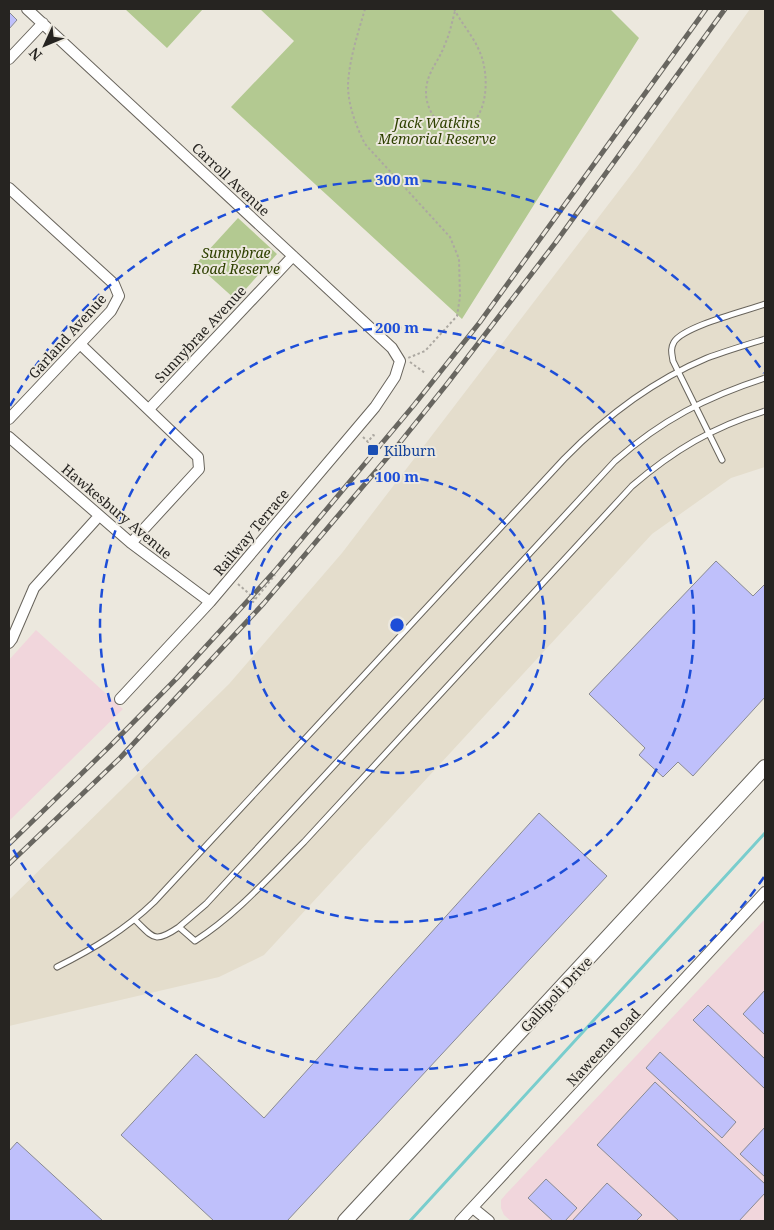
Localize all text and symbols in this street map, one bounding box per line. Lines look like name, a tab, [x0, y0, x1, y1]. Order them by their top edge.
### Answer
north arrow	[20, 20, 70, 70]
text: N	[25, 44, 46, 65]
park label: Jack Watkins Memorial Reserve	[377, 113, 496, 148]
street label: Carroll Avenue	[188, 138, 274, 220]
text: 300 m	[375, 169, 419, 189]
park label: Sunnybrae Road Reserve	[191, 243, 280, 278]
street label: Sunnybrae Avenue	[150, 281, 250, 387]
street label: Garland Avenue	[24, 290, 110, 382]
text: 200 m	[375, 317, 419, 337]
place label: Kilburn	[384, 441, 436, 460]
marker: Kilburn	[366, 443, 380, 457]
street label: Hawkesbury Avenue	[58, 459, 176, 563]
text: 100 m	[375, 466, 419, 486]
street label: Railway Terrace	[209, 485, 293, 579]
centre of rings	[388, 616, 406, 634]
street label: Gallipoli Drive	[516, 952, 596, 1036]
street label: Naweena Road	[562, 1004, 644, 1090]

